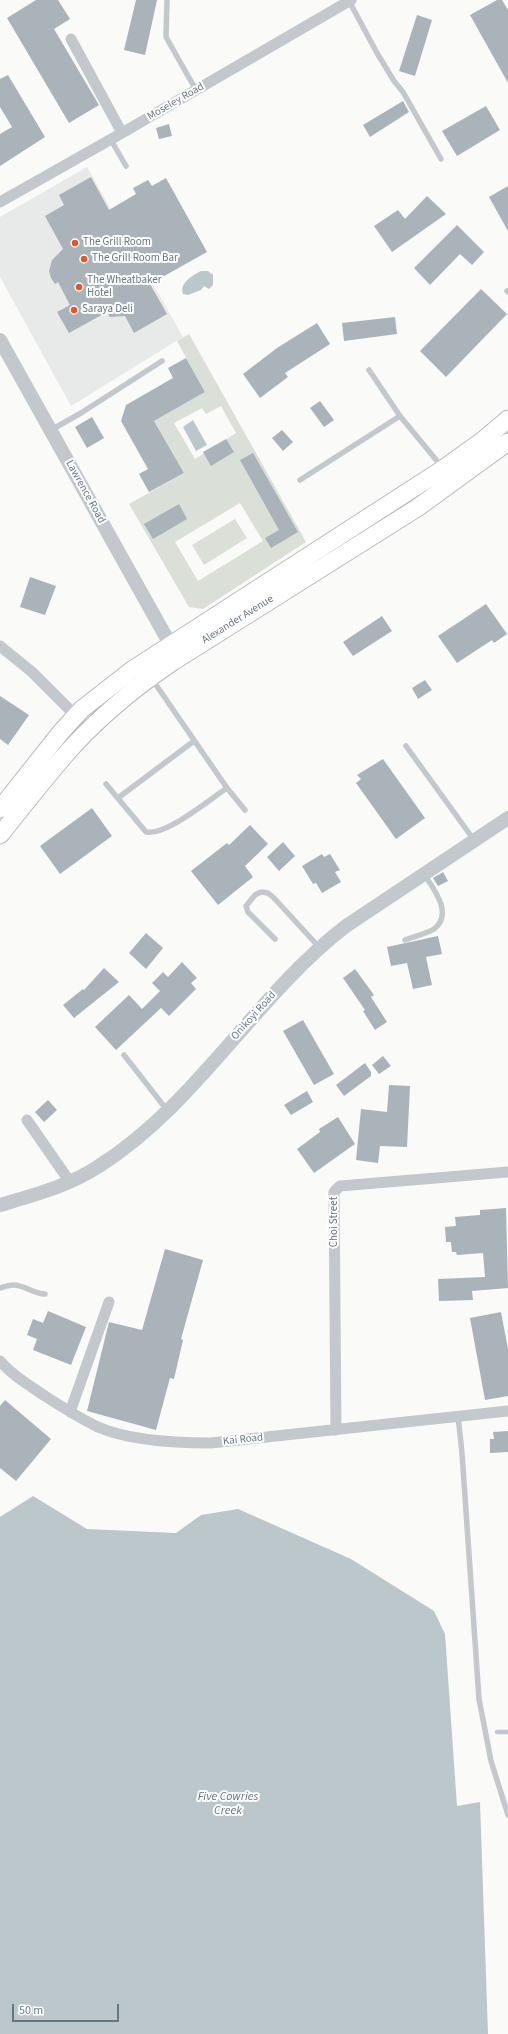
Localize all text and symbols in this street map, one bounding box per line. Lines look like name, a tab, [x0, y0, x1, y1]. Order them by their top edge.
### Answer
street label: Moseley Road	[145, 80, 207, 124]
place label: The Grill Room	[83, 236, 151, 250]
marker: The Grill Room	[70, 238, 80, 248]
place label: The Grill Room Bar	[92, 252, 178, 266]
marker: The Grill Room Bar	[79, 254, 89, 264]
place label: The Wheatbaker Hotel	[87, 274, 162, 300]
marker: The Wheatbaker Hotel	[74, 282, 84, 292]
place label: Saraya Deli	[82, 303, 133, 317]
marker: Saraya Deli	[69, 305, 79, 315]
street label: Lawrence Road	[62, 458, 108, 526]
street label: Alexander Avenue	[200, 593, 276, 647]
street label: Onikoyi Road	[229, 989, 279, 1043]
street label: Choi Street	[328, 1197, 342, 1247]
street label: Kai Road	[222, 1431, 264, 1449]
water label: Five Cowries Creek	[198, 1790, 258, 1818]
scale bar	[14, 1996, 121, 2022]
text: 50 m	[19, 2002, 43, 2019]

